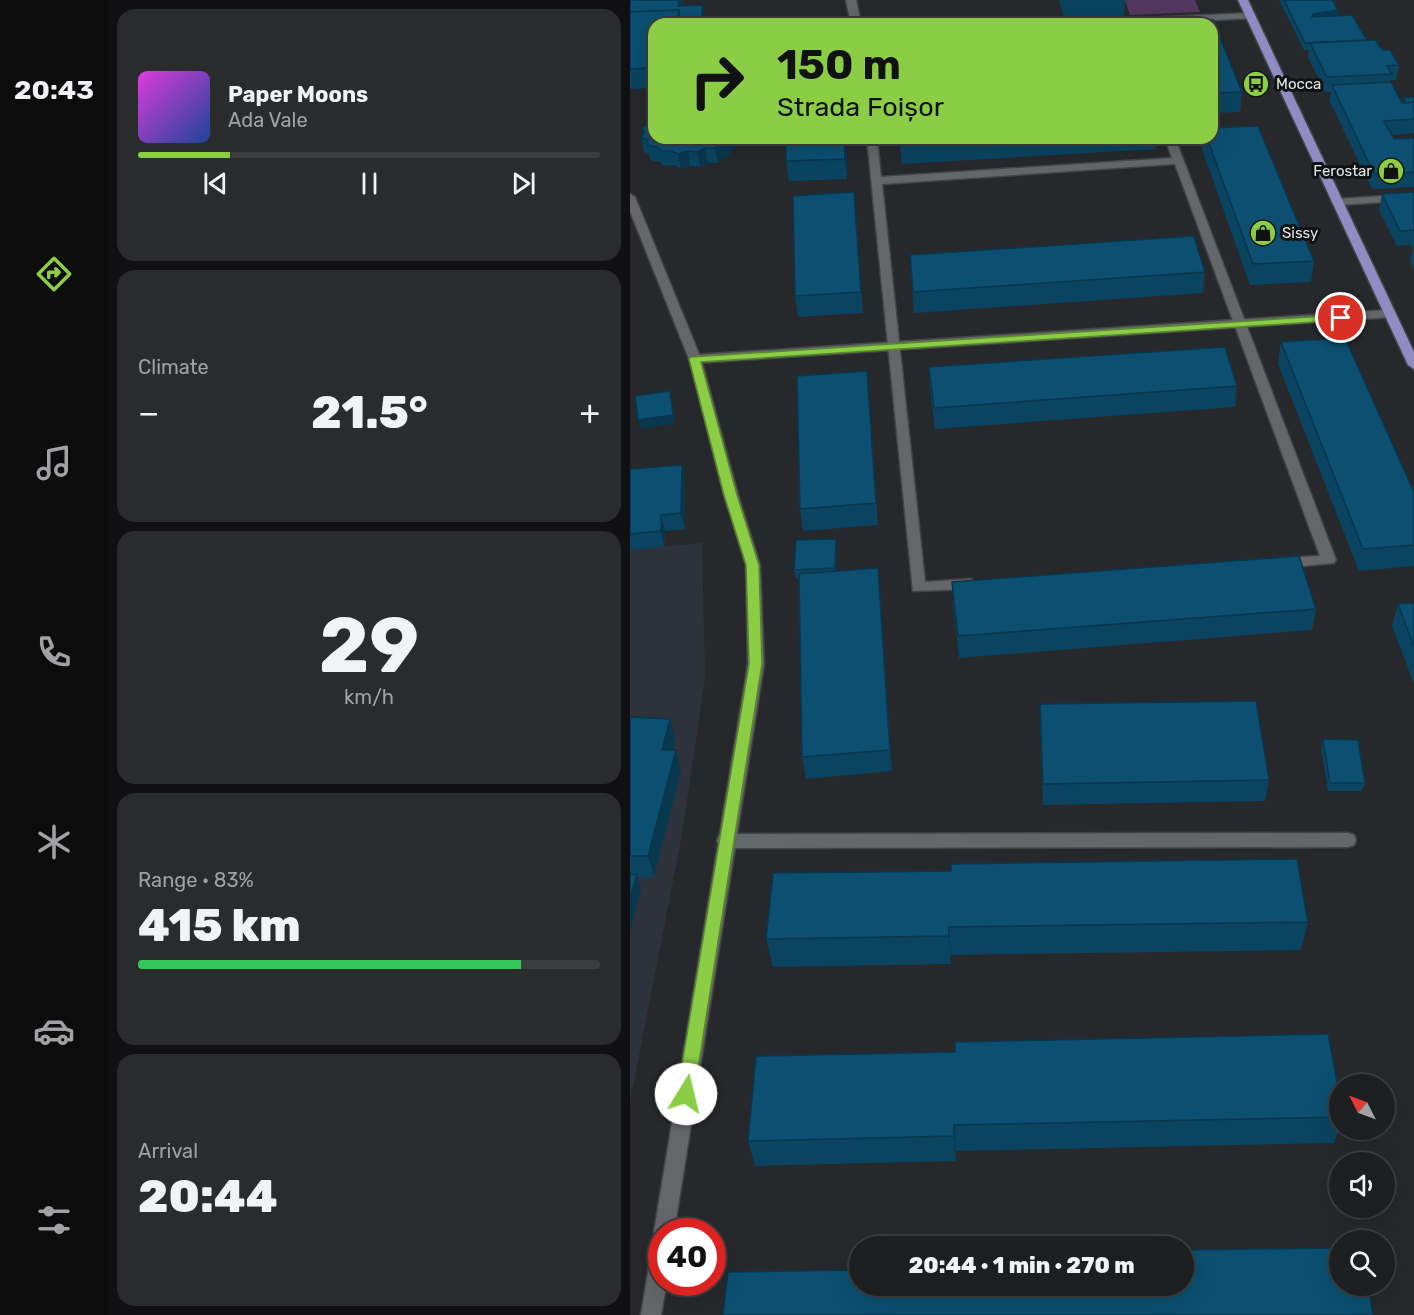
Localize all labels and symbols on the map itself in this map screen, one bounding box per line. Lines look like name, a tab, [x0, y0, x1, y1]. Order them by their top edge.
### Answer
bus stop icon: Mocca	[1241, 69, 1271, 99]
place label: Mocca	[1276, 75, 1321, 93]
shop icon: Ferostar	[1376, 156, 1406, 186]
place label: Ferostar	[1313, 162, 1372, 180]
shop icon: Sissy	[1248, 218, 1278, 248]
place label: Sissy	[1282, 224, 1318, 242]
pin	[1315, 292, 1366, 343]
position arrow	[654, 1062, 718, 1126]
north arrow	[1329, 1074, 1395, 1140]
speed limit sign: 40	[648, 1218, 726, 1296]

